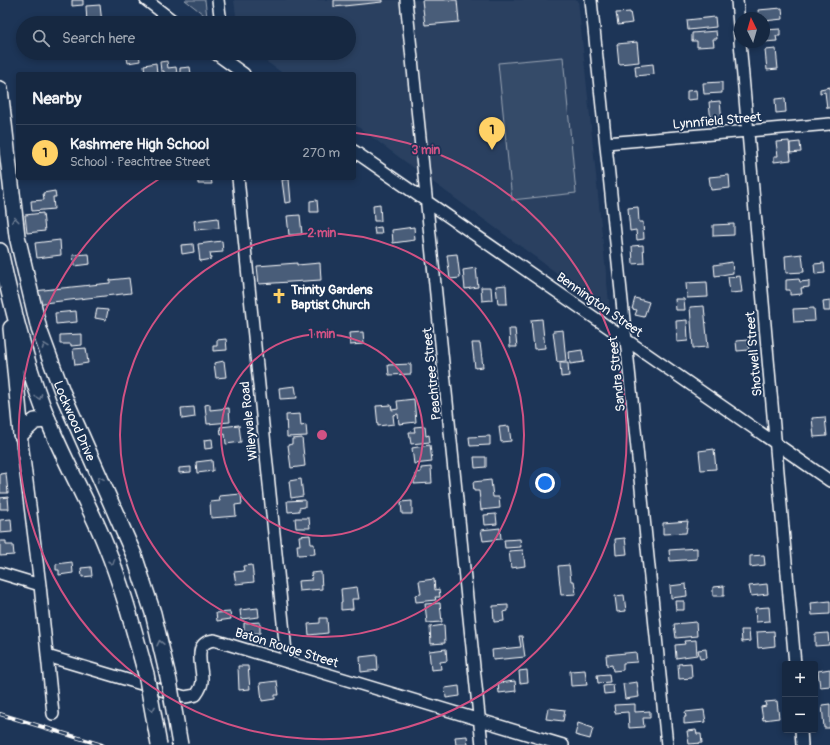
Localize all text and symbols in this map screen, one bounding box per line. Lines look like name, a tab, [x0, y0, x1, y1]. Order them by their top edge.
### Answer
north arrow	[734, 12, 770, 48]
search box	[16, 16, 356, 60]
icon: search	[30, 27, 52, 49]
text: Search here	[62, 29, 135, 48]
text: Nearby	[32, 88, 81, 109]
street label: Lynnfield Street	[672, 109, 763, 133]
pin: 1	[479, 117, 505, 150]
text: Kashmere High School	[70, 135, 209, 154]
text: 3 min	[412, 143, 441, 158]
text: 1	[42, 145, 48, 161]
text: 270 m	[303, 145, 340, 161]
text: School · Peachtree Street	[70, 154, 210, 170]
one-way arrow	[11, 217, 20, 223]
text: 2 min	[308, 226, 337, 241]
street label: Bennington Street	[553, 269, 646, 341]
place label: Trinity Gardens Baptist Church	[290, 282, 373, 313]
church icon: Trinity Gardens Baptist Church	[270, 287, 288, 305]
street label: Shotwell Street	[742, 310, 766, 397]
street label: Peachtree Street	[419, 326, 445, 421]
text: 1 min	[309, 327, 336, 342]
street label: Sandra Street	[605, 335, 629, 412]
one-way arrow	[42, 342, 50, 349]
street label: Lockwood Drive	[50, 379, 99, 464]
street label: Wileyvale Road	[237, 380, 261, 461]
one-way arrow	[35, 393, 43, 400]
centre of rings	[315, 428, 329, 442]
your location	[535, 473, 555, 493]
one-way arrow	[97, 476, 105, 483]
one-way arrow	[107, 559, 115, 566]
street label: Baton Rouge Street	[233, 625, 341, 672]
one-way arrow	[156, 640, 164, 646]
map controls	[782, 661, 818, 733]
button: +	[782, 661, 818, 697]
button: −	[782, 697, 818, 733]
one-way arrow	[147, 706, 156, 712]

